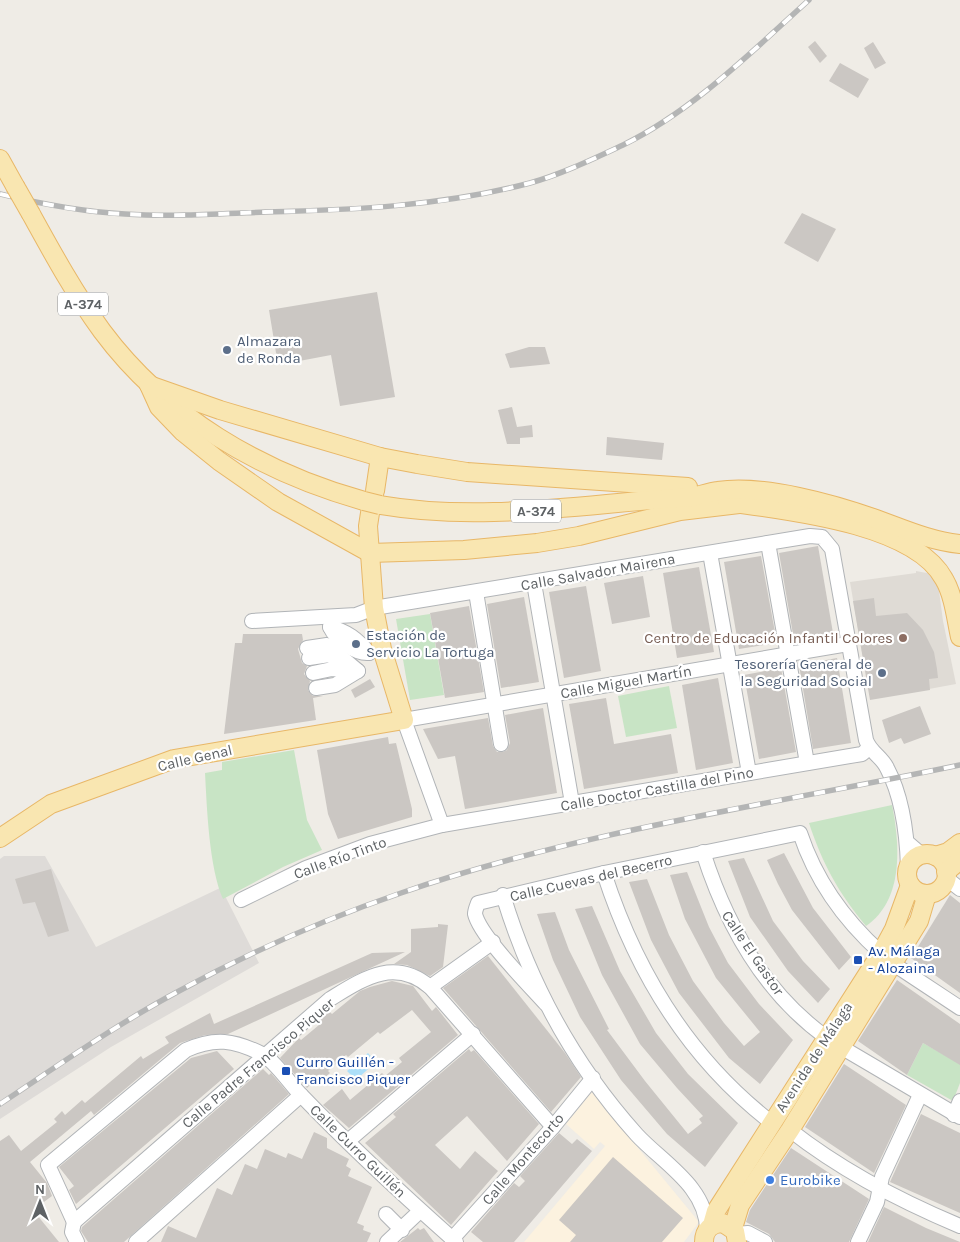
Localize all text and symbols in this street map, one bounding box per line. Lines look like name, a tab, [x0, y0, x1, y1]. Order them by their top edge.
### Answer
road number: A-374	[58, 292, 108, 316]
place label: Almazara de Ronda	[237, 332, 301, 367]
marker: Almazara de Ronda	[221, 344, 233, 356]
road number: A-374	[511, 500, 561, 522]
street label: Calle Salvador Mairena	[519, 550, 677, 594]
place label: Estación de Servicio La Tortuga	[366, 626, 494, 661]
place label: Centro de Educación Infantil Colores	[644, 629, 893, 647]
marker: Centro de Educación Infantil Colores	[897, 632, 909, 644]
marker: Estación de Servicio La Tortuga	[350, 638, 362, 650]
place label: Tesorería General de la Seguridad Social	[735, 655, 872, 690]
street label: Calle Miguel Martín	[559, 662, 693, 702]
marker: Tesorería General de la Seguridad Social	[876, 667, 888, 679]
street label: Calle Genal	[156, 741, 234, 775]
street label: Calle Doctor Castilla del Pino	[559, 763, 755, 815]
street label: Calle Río Tinto	[291, 833, 389, 883]
street label: Calle Cuevas del Becerro	[508, 851, 674, 905]
street label: Calle El Gastor	[718, 907, 788, 999]
place label: Av. Málaga - Alozaina	[868, 942, 940, 977]
marker: Av. Málaga - Alozaina	[852, 954, 864, 966]
street label: Calle Padre Francisco Piquer	[178, 994, 338, 1132]
street label: Avenida de Málaga	[772, 998, 856, 1116]
place label: Curro Guillén - Francisco Piquer	[296, 1053, 411, 1088]
marker: Curro Guillén - Francisco Piquer	[280, 1065, 292, 1077]
street label: Calle Curro Guillén	[306, 1101, 410, 1201]
street label: Calle Montecorto	[478, 1109, 568, 1209]
place label: Eurobike	[780, 1171, 841, 1189]
marker: Eurobike	[764, 1174, 776, 1186]
north arrow	[15, 1177, 65, 1227]
text: N	[35, 1181, 45, 1198]

